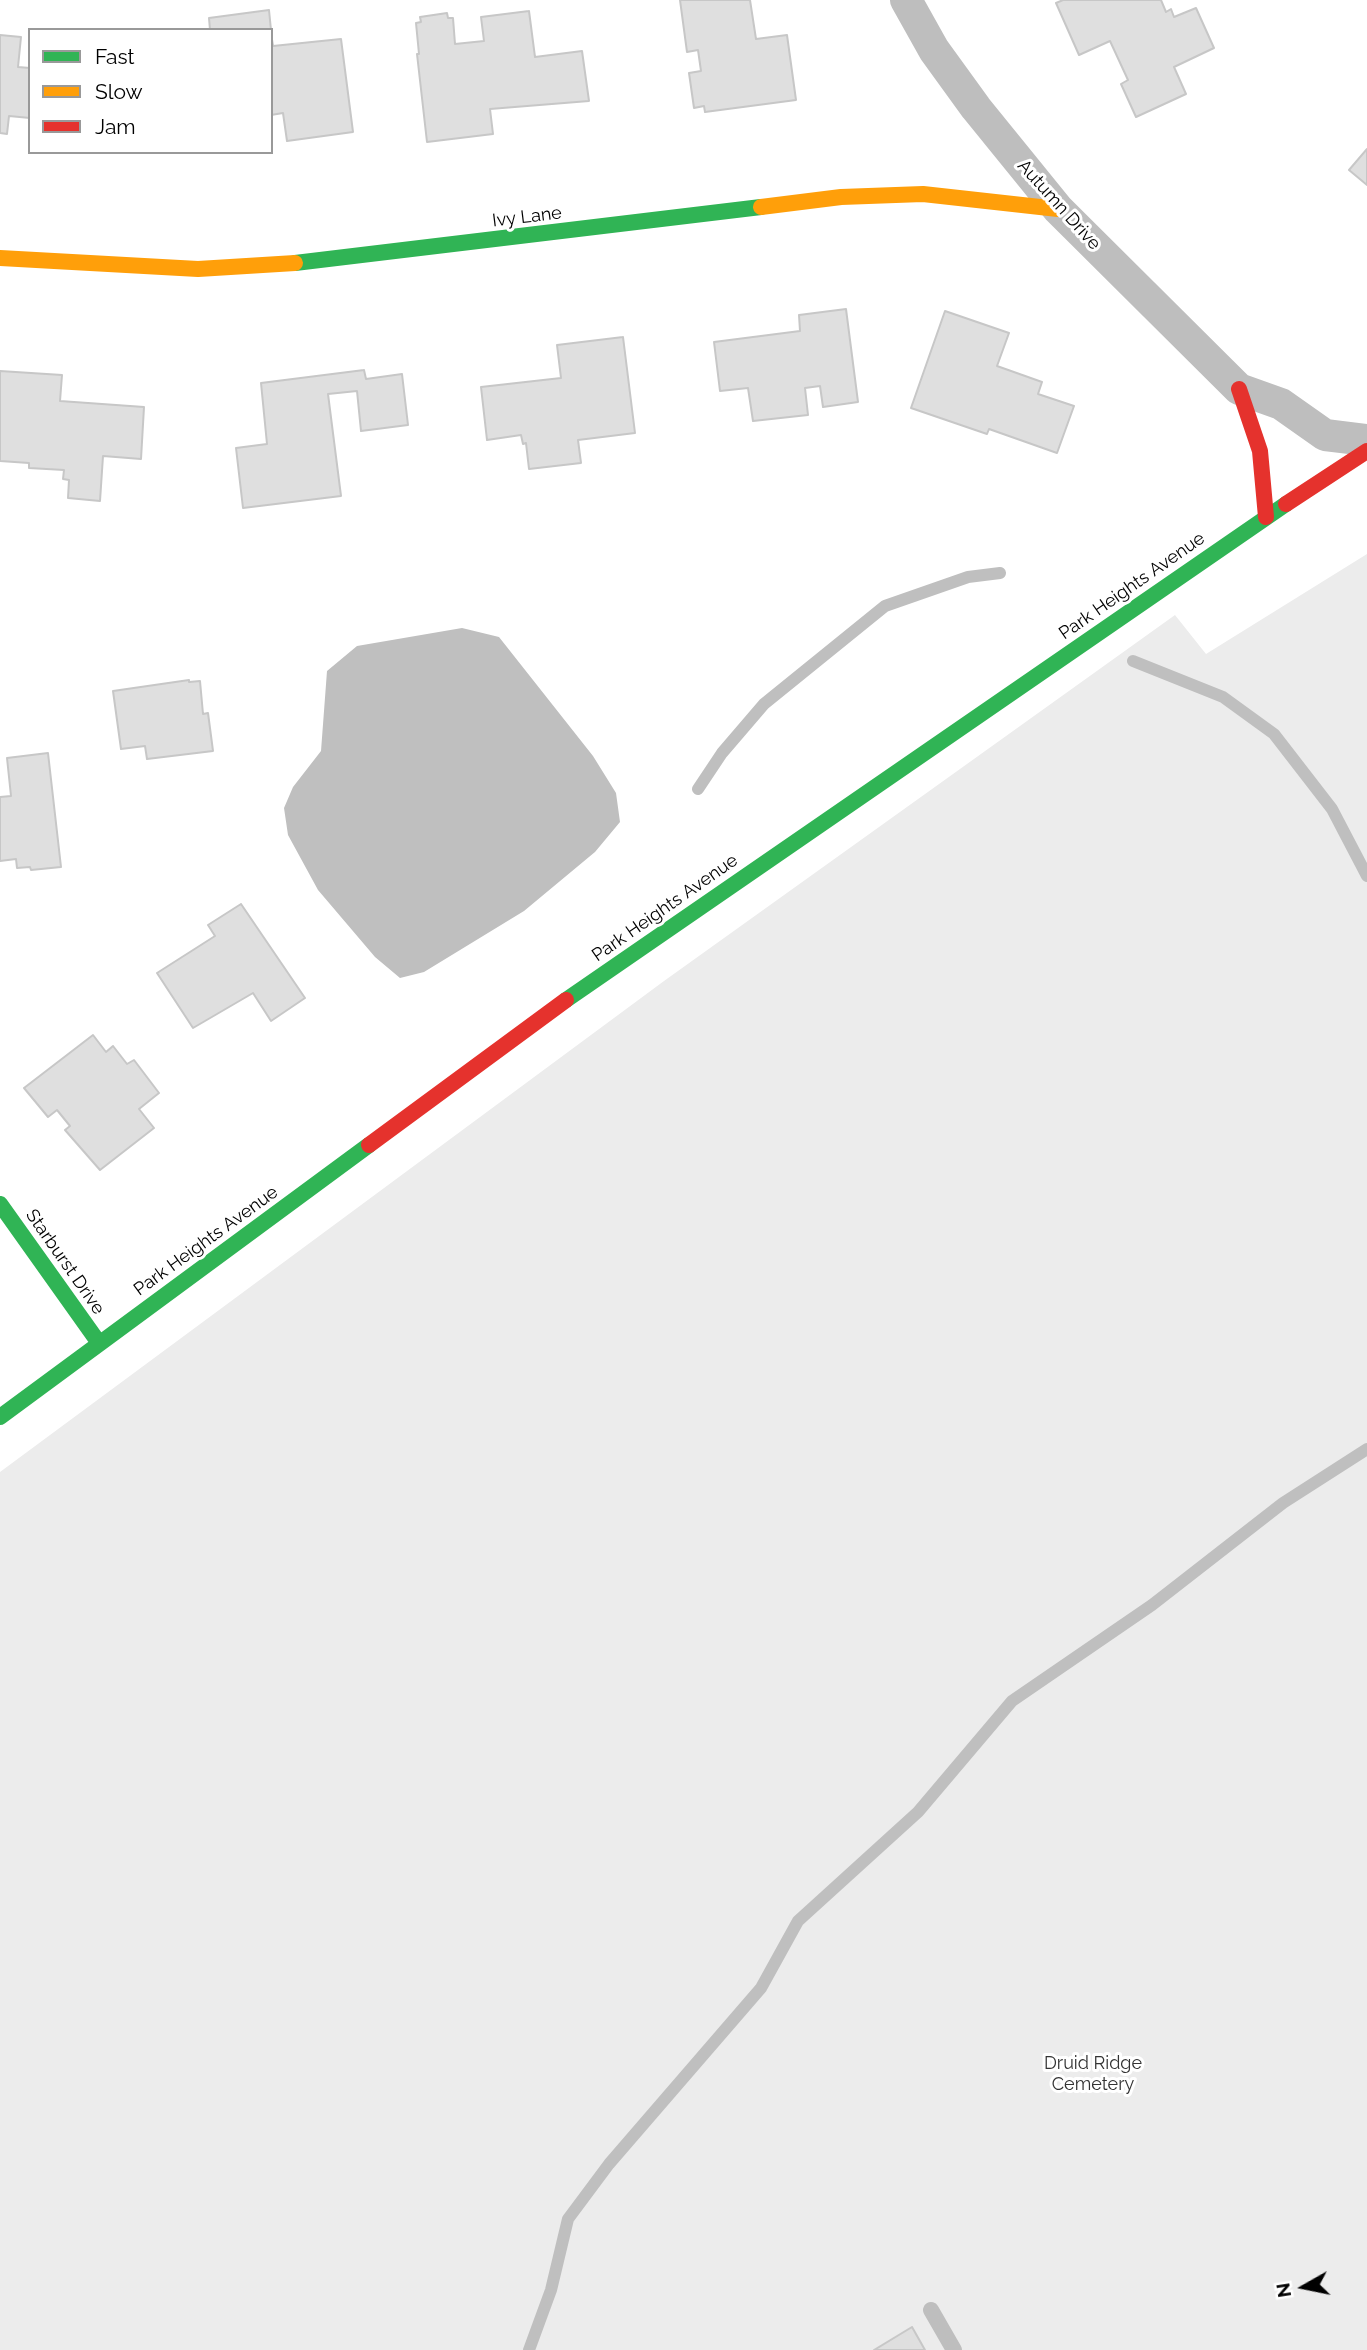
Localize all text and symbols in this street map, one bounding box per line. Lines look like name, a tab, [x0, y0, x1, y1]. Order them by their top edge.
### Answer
legend	[28, 28, 273, 154]
text: Fast	[95, 44, 135, 69]
text: Slow	[95, 79, 143, 104]
text: Jam	[95, 114, 136, 139]
street label: Autumn Drive	[1013, 155, 1105, 255]
street label: Ivy Lane	[491, 202, 563, 232]
street label: Park Heights Avenue	[1055, 528, 1209, 644]
street label: Park Heights Avenue	[588, 850, 742, 966]
street label: Park Heights Avenue	[130, 1181, 282, 1301]
street label: Starburst Drive	[21, 1205, 109, 1319]
park label: Druid Ridge Cemetery	[1044, 2053, 1142, 2096]
north arrow	[1269, 2252, 1339, 2322]
text: N	[1271, 2281, 1295, 2299]

